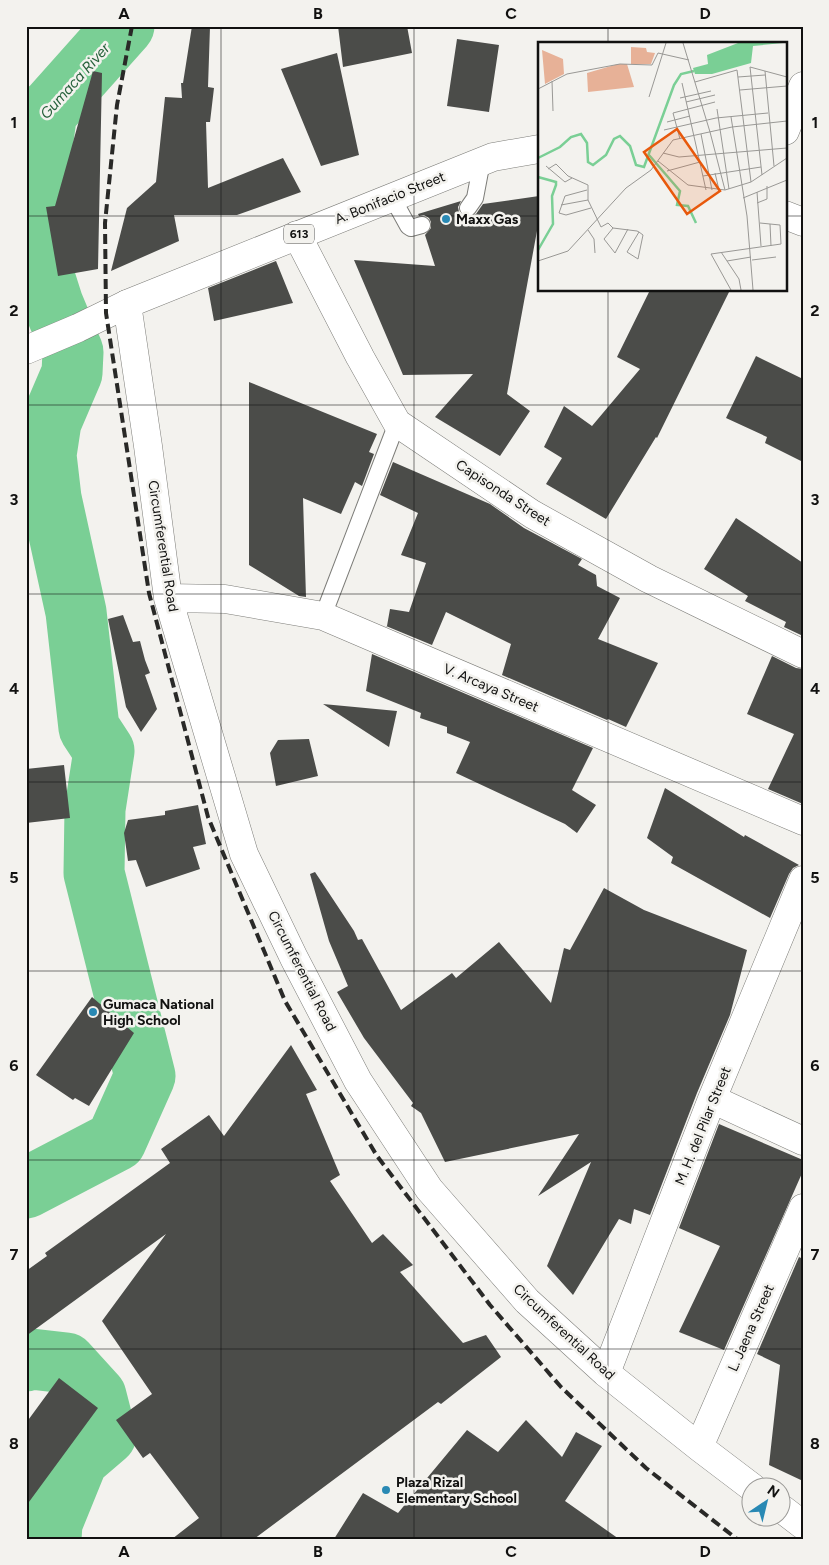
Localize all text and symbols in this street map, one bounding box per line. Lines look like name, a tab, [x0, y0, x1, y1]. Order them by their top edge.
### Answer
text: A	[118, 4, 130, 23]
text: B	[313, 4, 323, 23]
text: C	[505, 4, 517, 23]
text: D	[699, 4, 711, 23]
water label: Gumaca River	[36, 39, 114, 123]
inset map	[538, 42, 786, 291]
text: 1	[11, 113, 17, 132]
text: 1	[812, 113, 818, 132]
street label: A. Bonifacio Street	[332, 168, 448, 228]
place label: Maxx Gas	[456, 211, 519, 228]
marker: Maxx Gas	[440, 213, 452, 225]
road number: 613	[284, 224, 314, 243]
text: 2	[9, 301, 19, 320]
text: 2	[810, 301, 820, 320]
street label: Capisonda Street	[453, 456, 553, 530]
street label: Circumferential Road	[144, 479, 182, 613]
text: 3	[10, 490, 19, 509]
text: 3	[811, 490, 820, 509]
street label: V. Arcaya Street	[441, 660, 541, 716]
text: 4	[9, 679, 19, 698]
text: 4	[810, 679, 820, 698]
text: 5	[9, 868, 19, 887]
text: 5	[810, 868, 820, 887]
street label: Circumferential Road	[264, 908, 340, 1034]
place label: Gumaca National High School	[103, 996, 214, 1029]
marker: Gumaca National High School	[87, 1006, 99, 1018]
text: 6	[9, 1056, 19, 1075]
text: 6	[810, 1056, 820, 1075]
street label: M. H. del Pilar Street	[671, 1064, 735, 1188]
text: 7	[10, 1245, 19, 1264]
text: 7	[811, 1245, 820, 1264]
street label: Circumferential Road	[510, 1281, 618, 1383]
street label: L. Jaena Street	[724, 1282, 778, 1374]
text: 8	[9, 1434, 19, 1453]
text: 8	[810, 1434, 820, 1453]
place label: Plaza Rizal Elementary School	[396, 1474, 517, 1507]
north arrow	[742, 1478, 792, 1528]
text: N	[764, 1482, 782, 1502]
marker: Plaza Rizal Elementary School	[380, 1484, 392, 1496]
text: A	[118, 1542, 130, 1561]
text: B	[313, 1542, 323, 1561]
text: C	[505, 1542, 517, 1561]
text: D	[699, 1542, 711, 1561]

